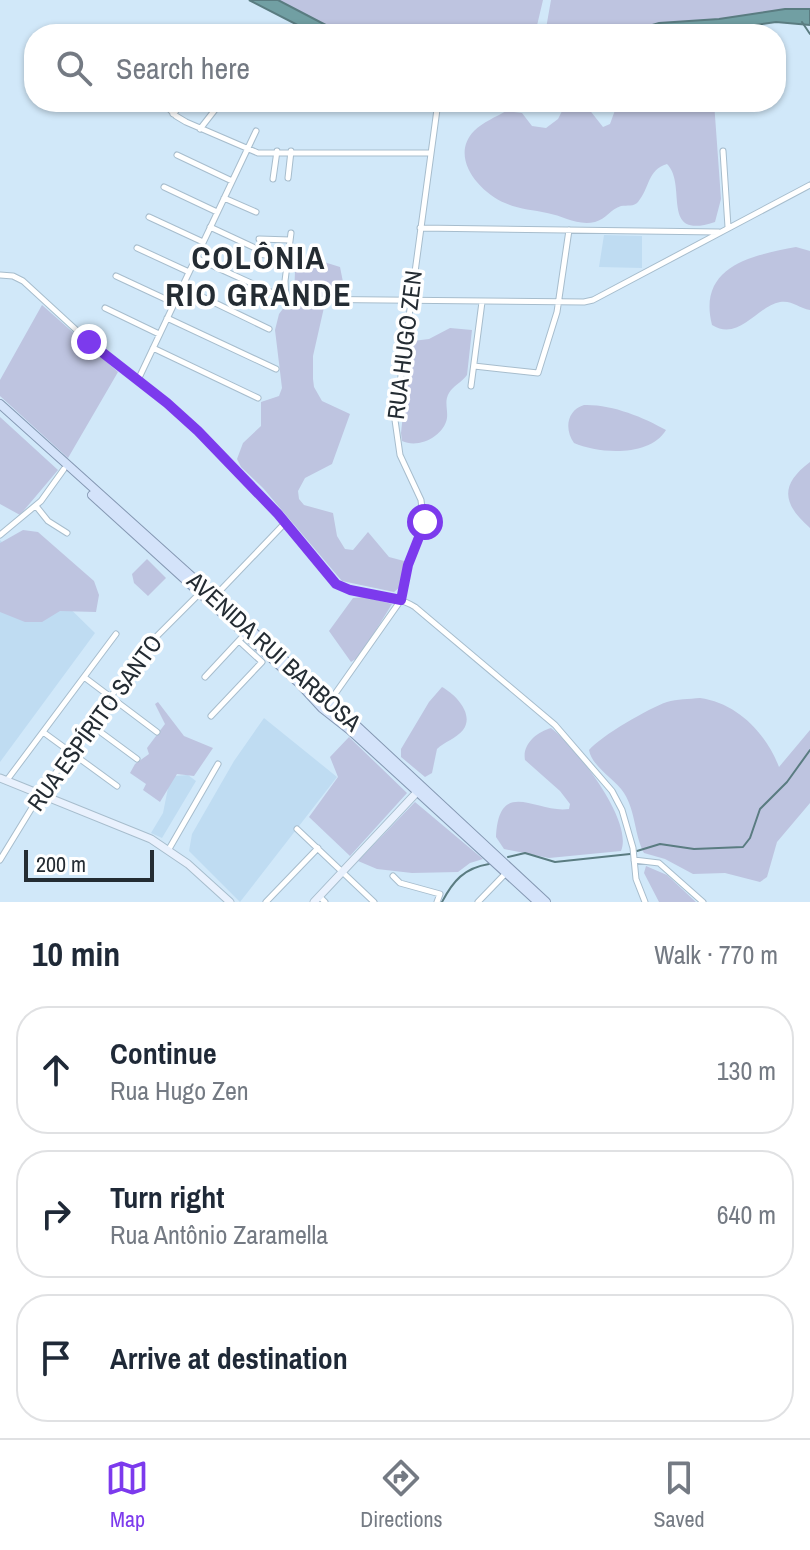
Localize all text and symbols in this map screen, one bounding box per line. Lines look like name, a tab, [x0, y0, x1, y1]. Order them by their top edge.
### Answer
search box	[24, 24, 786, 112]
icon: search	[52, 46, 96, 90]
text: Search here	[116, 48, 250, 88]
district label: COLÔNIA RIO GRANDE	[165, 236, 353, 316]
street label: RUA HUGO ZEN	[379, 269, 429, 421]
route end	[71, 324, 107, 360]
route start	[407, 504, 443, 540]
street label: AVENIDA RUI BARBOSA	[180, 564, 369, 739]
street label: RUA ESPÍRITO SANTO	[19, 628, 169, 817]
scale bar	[24, 846, 154, 882]
text: 200 m	[36, 849, 86, 879]
text: 10 min	[32, 931, 120, 977]
text: Walk · 770 m	[654, 937, 778, 972]
text: Continue	[110, 1033, 217, 1073]
icon: ahead	[34, 1048, 78, 1092]
text: 130 m	[717, 1053, 776, 1088]
text: Rua Hugo Zen	[110, 1073, 249, 1108]
text: Turn right	[110, 1177, 224, 1217]
icon: right	[34, 1192, 78, 1236]
text: 640 m	[717, 1197, 776, 1232]
text: Rua Antônio Zaramella	[110, 1217, 328, 1252]
icon: arrive	[34, 1336, 78, 1380]
text: Arrive at destination	[110, 1338, 348, 1378]
tab: Map	[105, 1456, 149, 1534]
tab: Directions	[360, 1456, 443, 1534]
tab: Saved	[653, 1456, 705, 1534]

